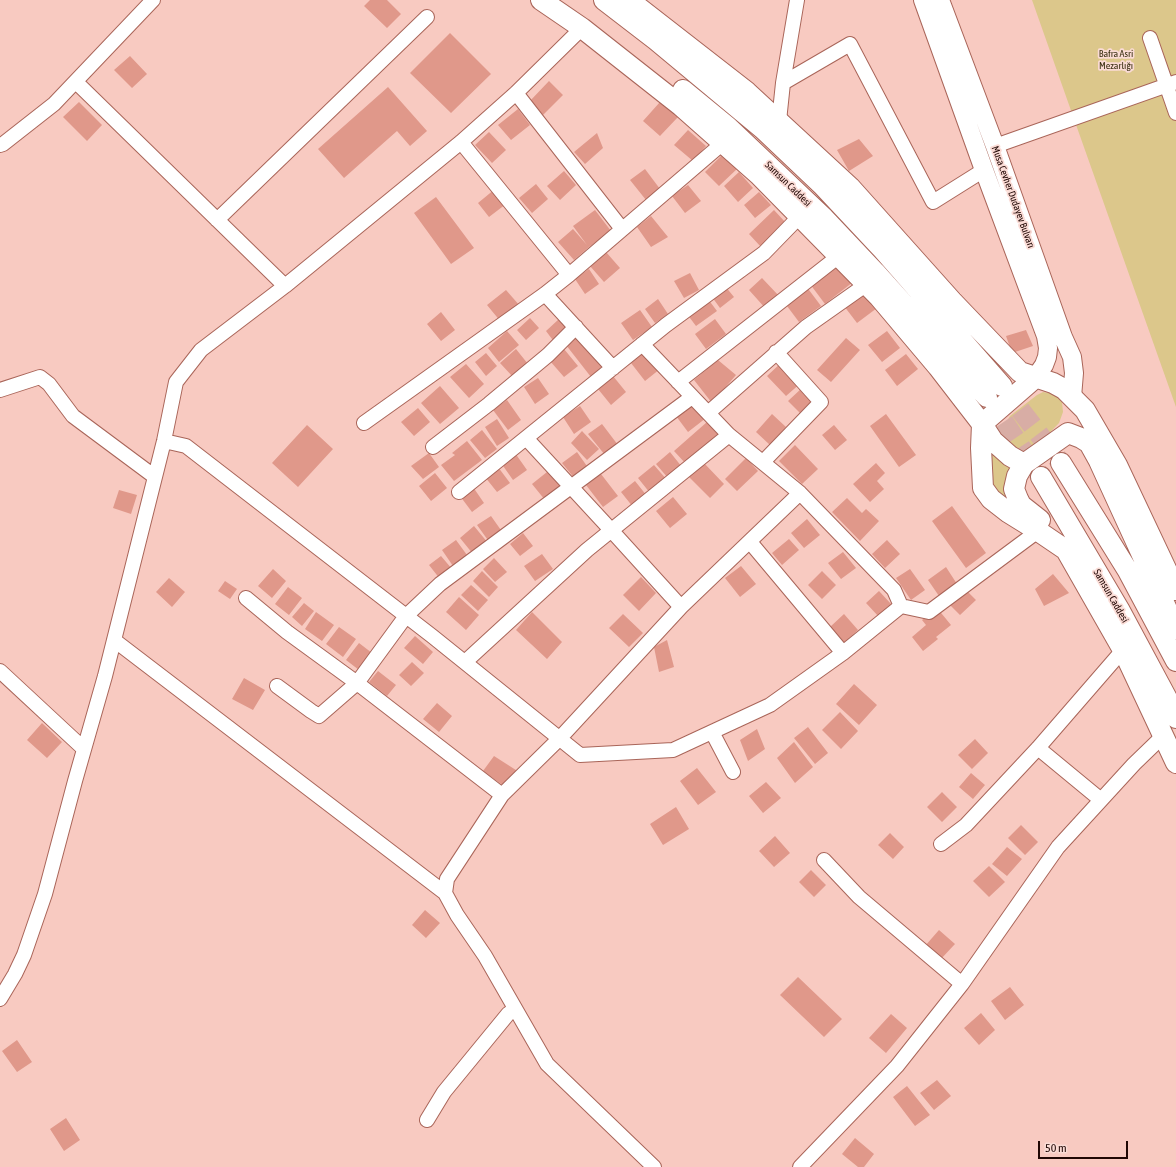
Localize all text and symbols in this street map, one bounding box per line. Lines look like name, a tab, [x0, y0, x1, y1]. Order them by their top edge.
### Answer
park label: Bafra Asri Mezarlığı	[1099, 48, 1133, 72]
street label: Musa Cevher Dudayev Bulvarı	[989, 144, 1037, 250]
street label: Samsun Caddesi	[762, 159, 814, 209]
street label: Samsun Caddesi	[1091, 567, 1131, 625]
scale bar	[1040, 1133, 1130, 1159]
text: 50 m	[1045, 1141, 1067, 1155]

